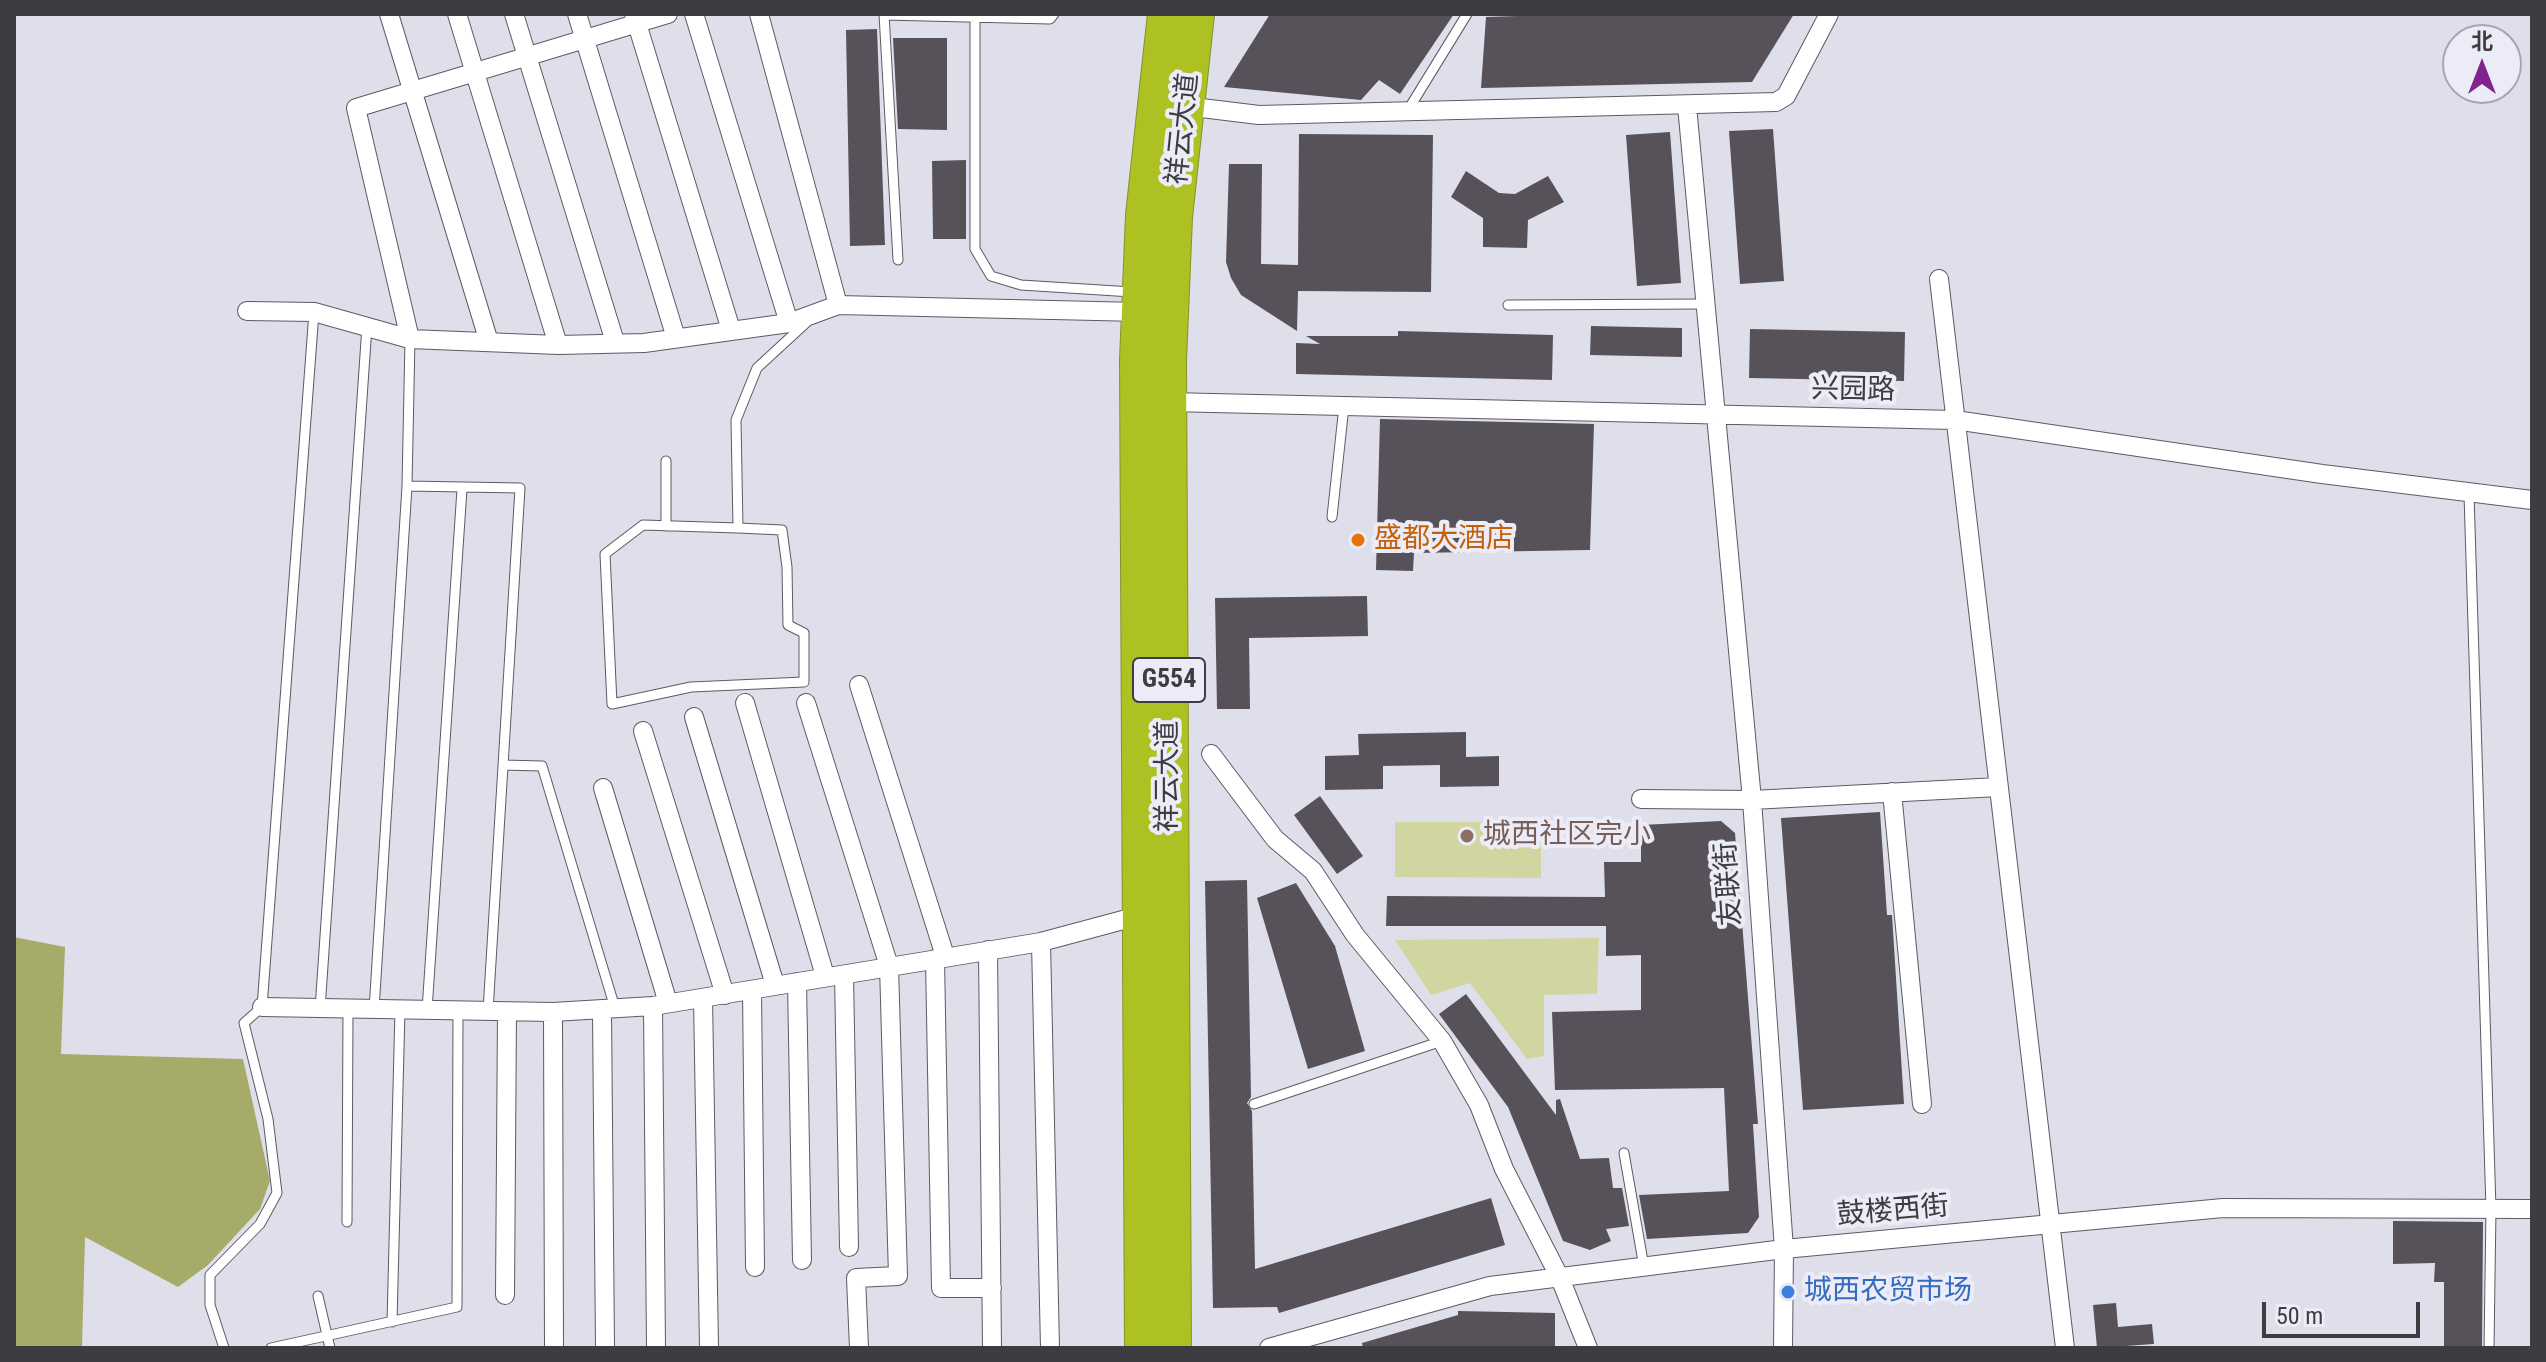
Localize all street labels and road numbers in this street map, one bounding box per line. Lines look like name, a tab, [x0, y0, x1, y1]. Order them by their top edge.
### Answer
street label: 祥云大道	[1161, 72, 1207, 186]
street label: 兴园路	[1811, 373, 1895, 409]
road number: G554	[1133, 658, 1205, 702]
street label: 祥云大道	[1152, 720, 1186, 832]
street label: 友联街	[1710, 841, 1750, 927]
street label: 鼓楼西街	[1836, 1190, 1950, 1234]

